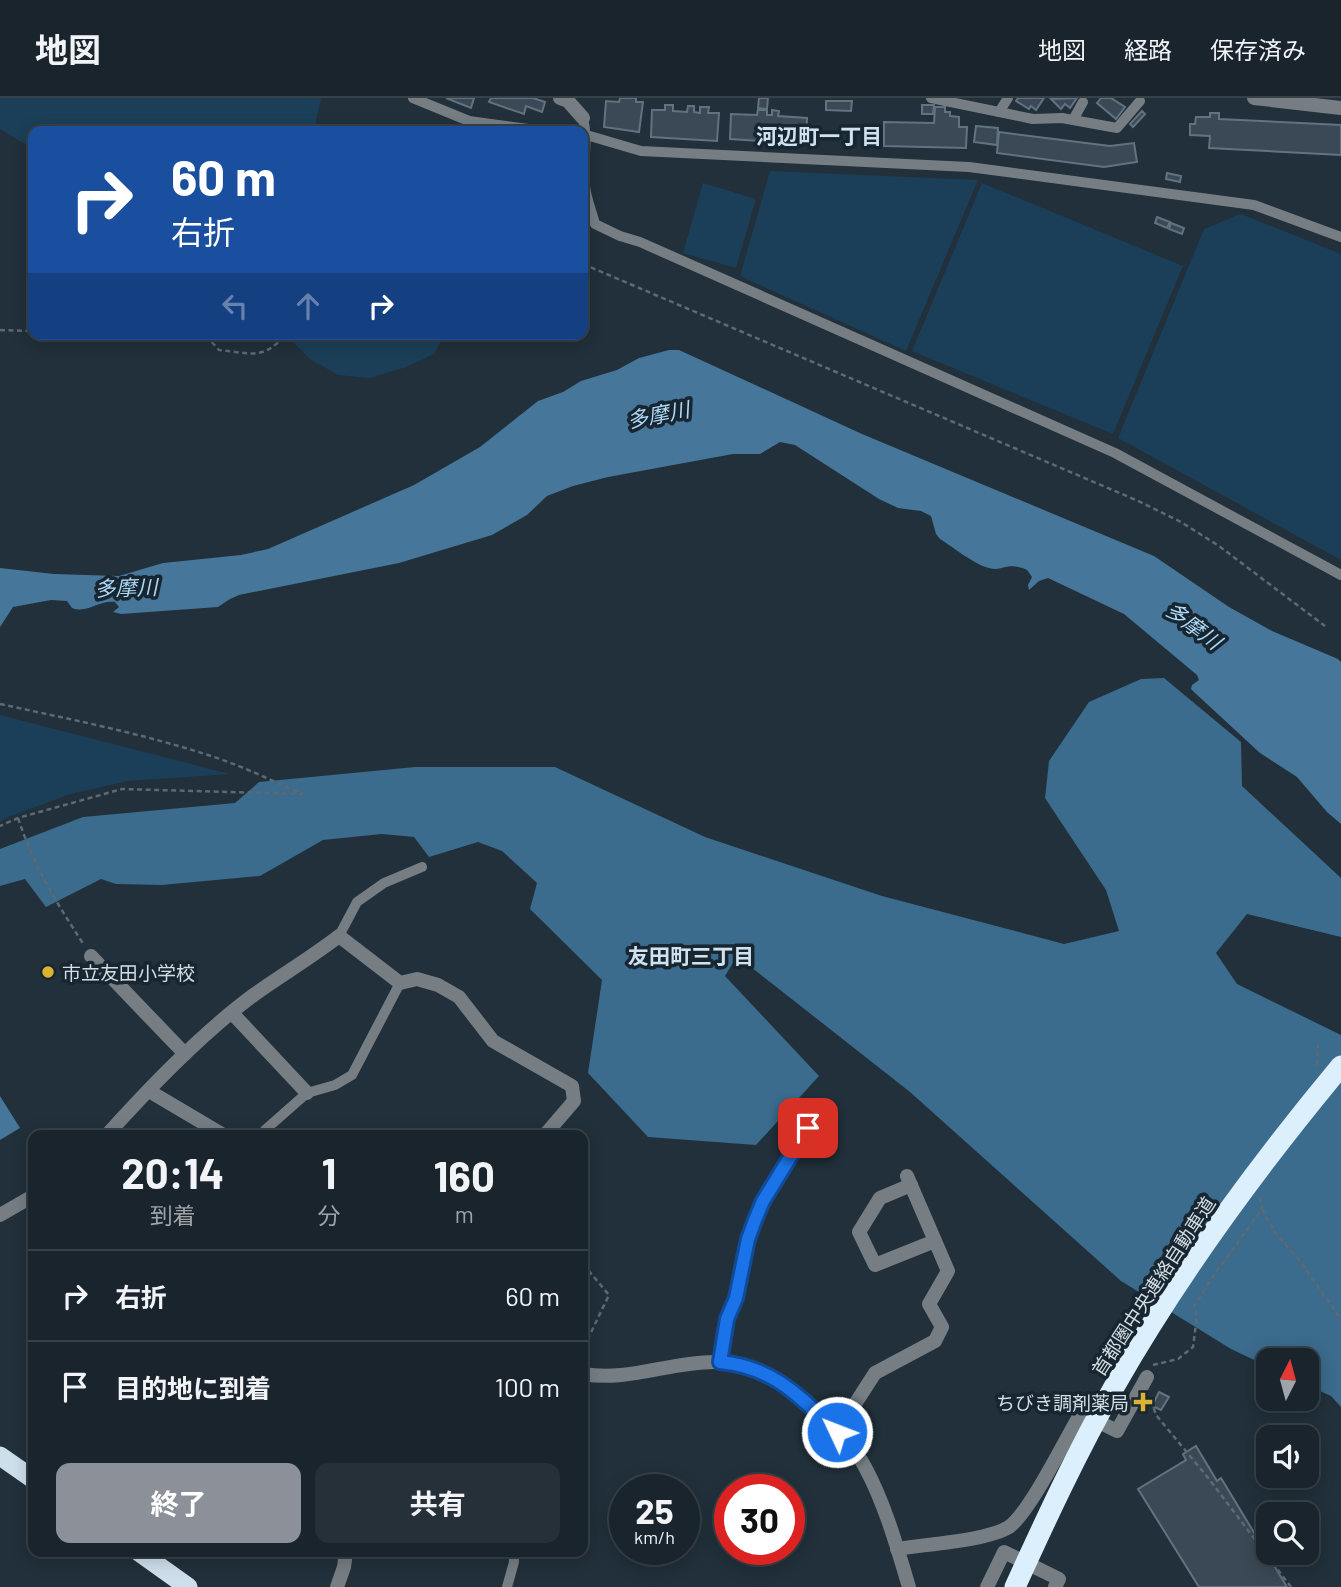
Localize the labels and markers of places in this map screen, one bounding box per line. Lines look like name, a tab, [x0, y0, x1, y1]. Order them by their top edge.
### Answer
place label: 市立友田小学校	[62, 961, 195, 984]
marker: 市立友田小学校	[40, 964, 56, 980]
pin	[778, 1098, 838, 1158]
place label: ちびき調剤薬局	[996, 1391, 1129, 1414]
marker: ちびき調剤薬局	[1135, 1394, 1151, 1410]

